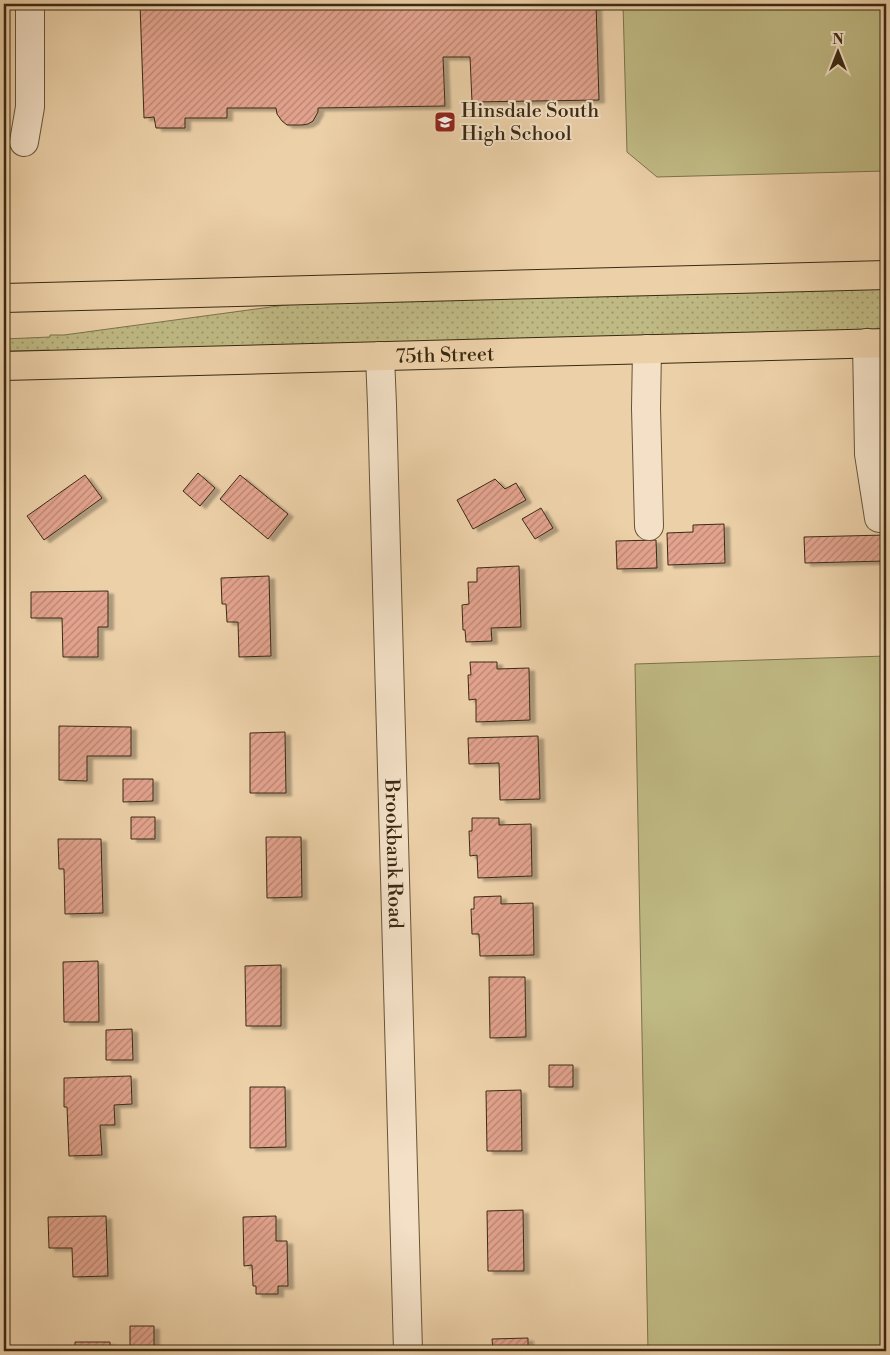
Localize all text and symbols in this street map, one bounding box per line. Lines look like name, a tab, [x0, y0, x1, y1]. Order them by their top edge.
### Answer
north arrow	[812, 28, 862, 78]
text: N	[832, 31, 844, 49]
place label: Hinsdale South High School	[461, 99, 599, 147]
school or university icon: Hinsdale South High School	[433, 110, 457, 134]
street label: 75th Street	[395, 342, 494, 370]
street label: Brookbank Road	[378, 778, 407, 930]

